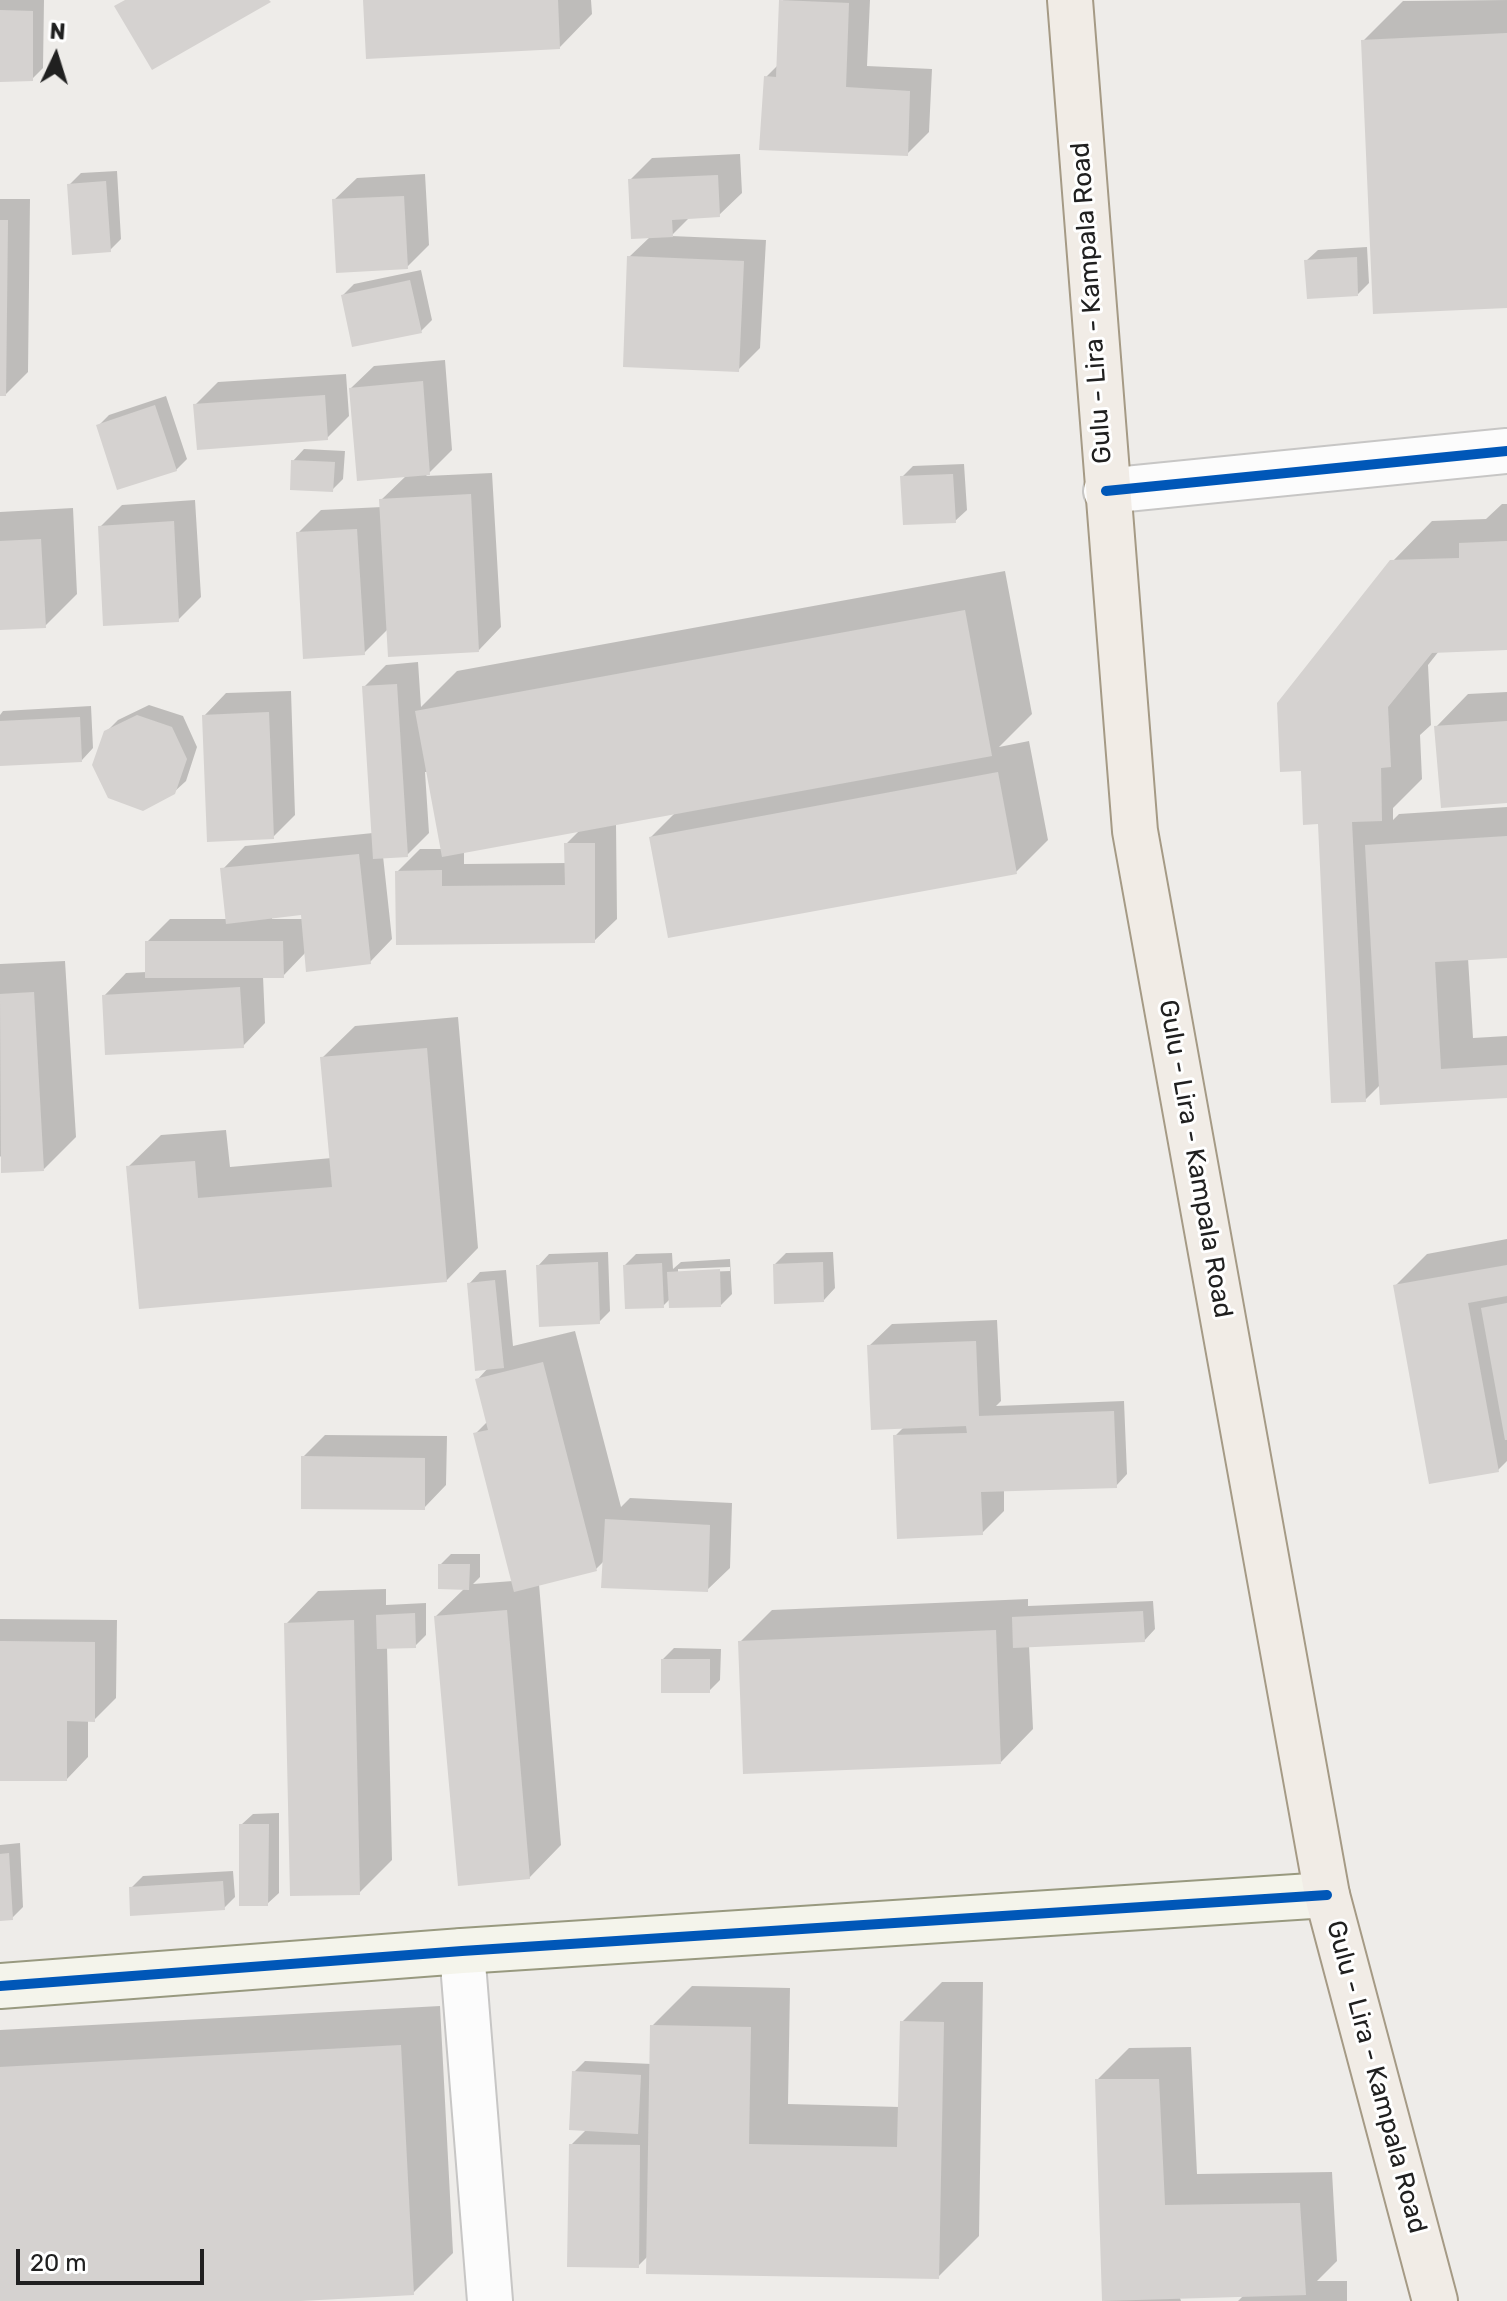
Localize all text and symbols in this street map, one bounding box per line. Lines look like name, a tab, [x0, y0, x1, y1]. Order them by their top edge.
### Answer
north arrow	[16, 16, 96, 96]
text: N	[49, 18, 67, 46]
street label: Gulu - Lira - Kampala Road	[1065, 141, 1119, 465]
street label: Gulu - Lira - Kampala Road	[1152, 998, 1238, 1320]
street label: Gulu - Lira - Kampala Road	[1319, 1917, 1433, 2237]
scale bar	[20, 2233, 208, 2283]
text: 20 m	[30, 2249, 87, 2277]

